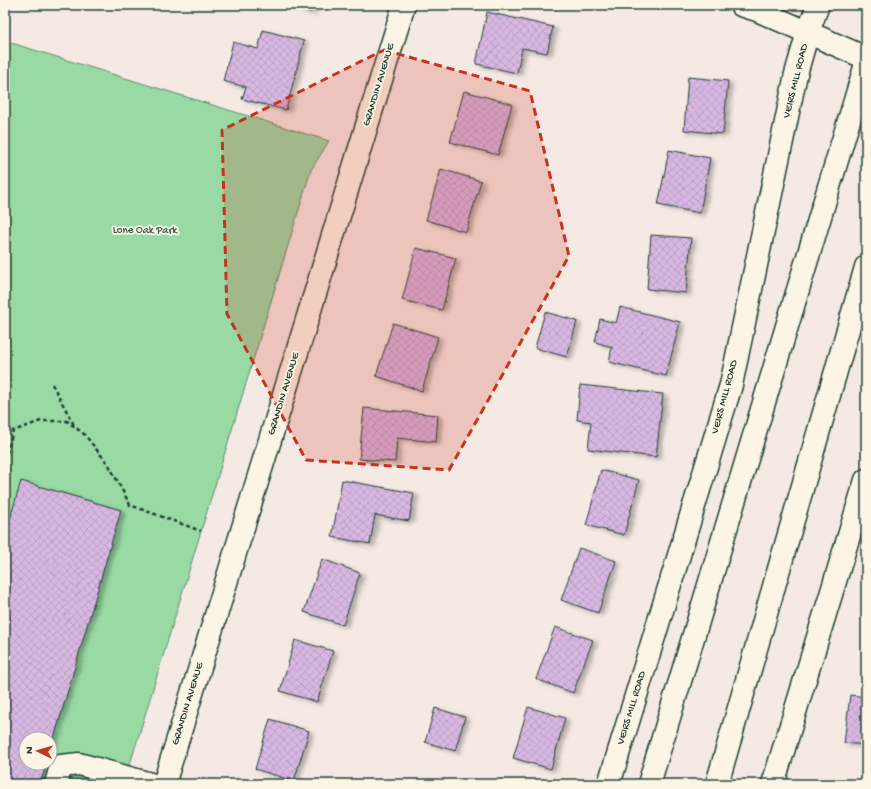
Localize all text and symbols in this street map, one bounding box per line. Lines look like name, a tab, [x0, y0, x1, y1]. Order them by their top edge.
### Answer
street label: GRANDIN AVENUE	[361, 41, 398, 128]
street label: VEIRS MILL ROAD	[781, 42, 811, 120]
park label: Lone Oak Park	[113, 225, 178, 237]
street label: GRANDIN AVENUE	[266, 350, 303, 437]
street label: VEIRS MILL ROAD	[709, 358, 741, 436]
street label: GRANDIN AVENUE	[170, 660, 207, 747]
street label: VEIRS MILL ROAD	[615, 669, 649, 747]
north arrow	[18, 731, 58, 771]
text: N	[24, 746, 36, 754]

